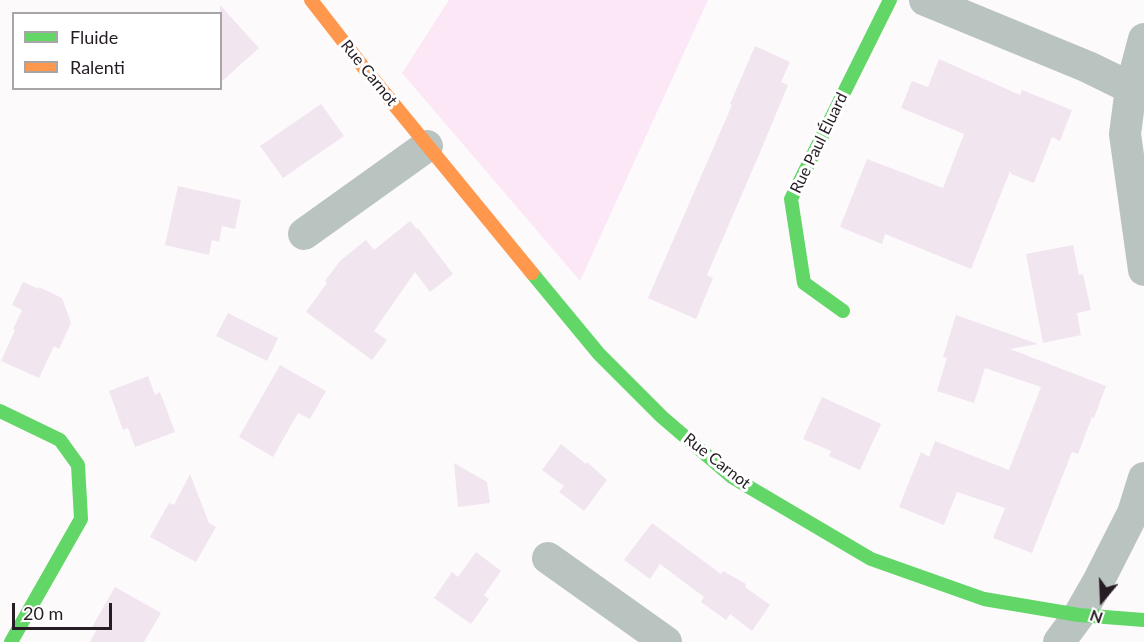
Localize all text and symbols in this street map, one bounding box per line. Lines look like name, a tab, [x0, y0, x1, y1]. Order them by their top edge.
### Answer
legend	[12, 12, 222, 90]
text: Fluide	[70, 26, 118, 48]
street label: Rue Carnot	[337, 36, 401, 110]
text: Ralenti	[70, 56, 125, 78]
street label: Rue Paul Éluard	[786, 90, 852, 196]
street label: Rue Carnot	[680, 429, 754, 493]
north arrow	[1072, 570, 1132, 630]
scale bar	[15, 591, 116, 629]
text: 20 m	[23, 602, 63, 624]
text: N	[1087, 607, 1105, 628]

